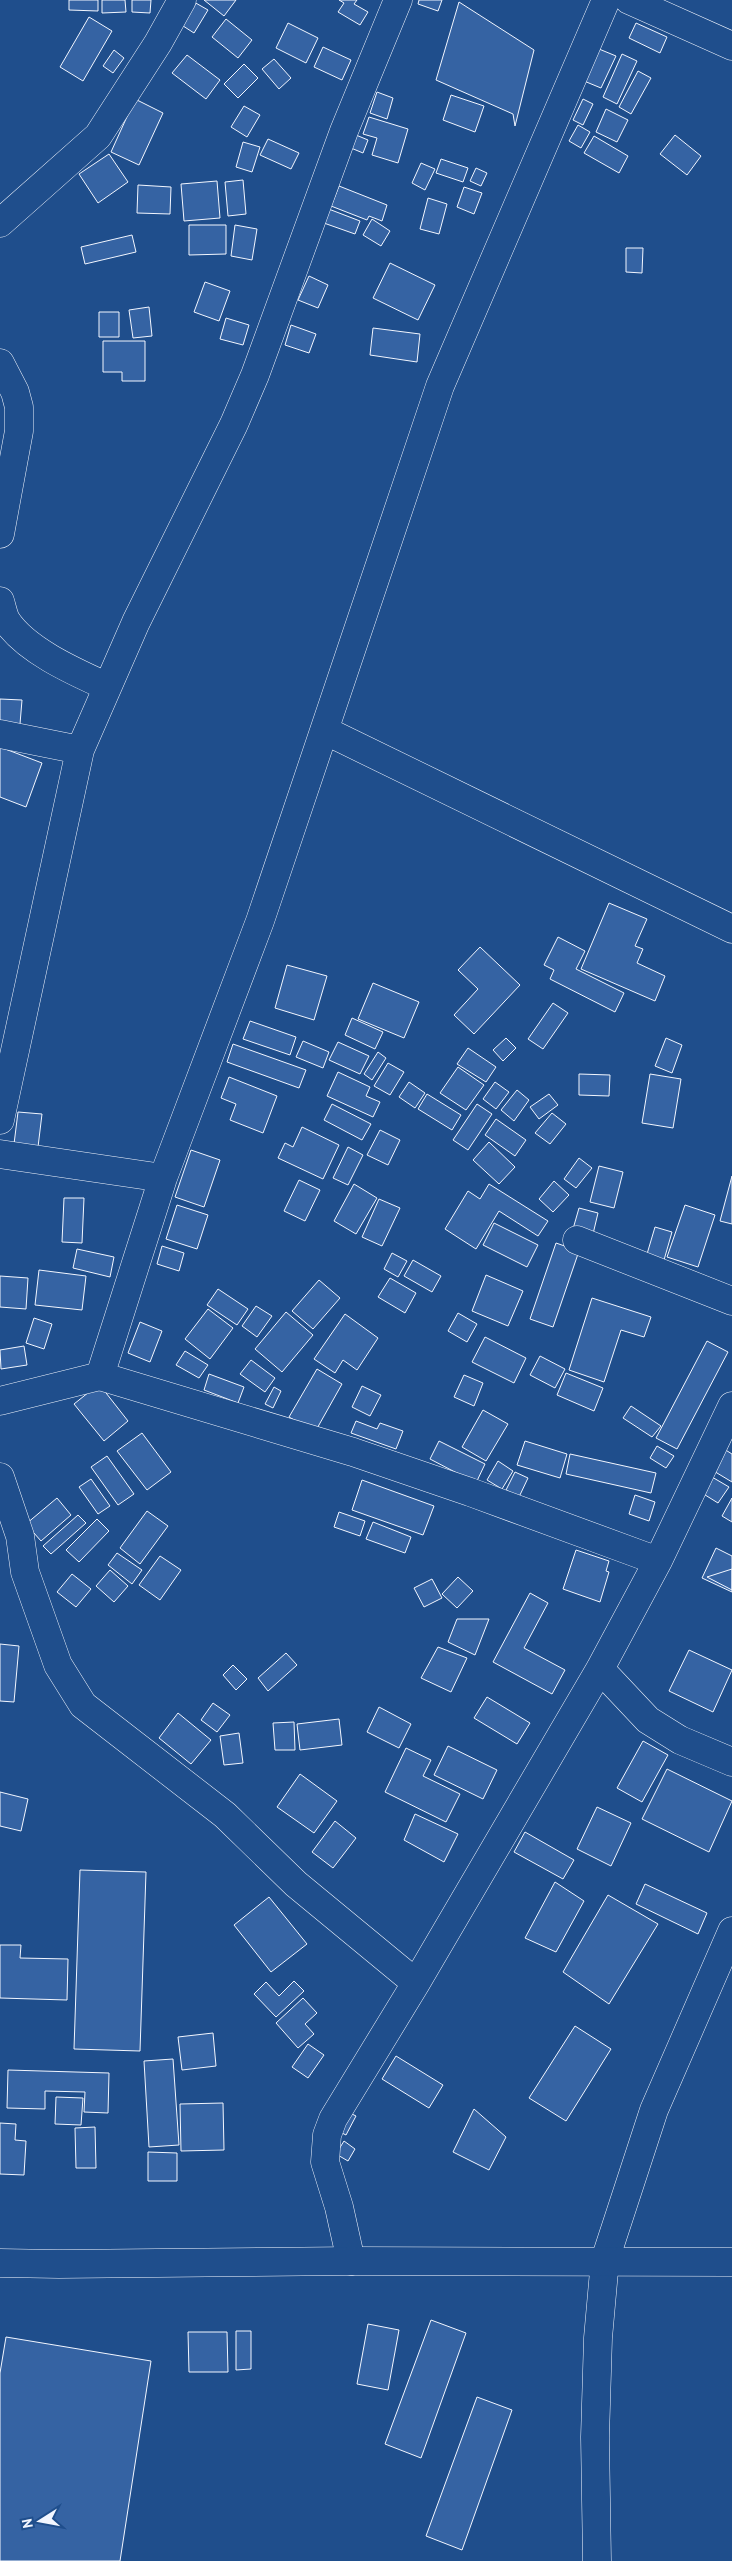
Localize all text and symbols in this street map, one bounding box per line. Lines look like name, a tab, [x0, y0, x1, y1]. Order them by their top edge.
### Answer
north arrow	[15, 2496, 65, 2546]
text: N	[18, 2517, 37, 2530]

